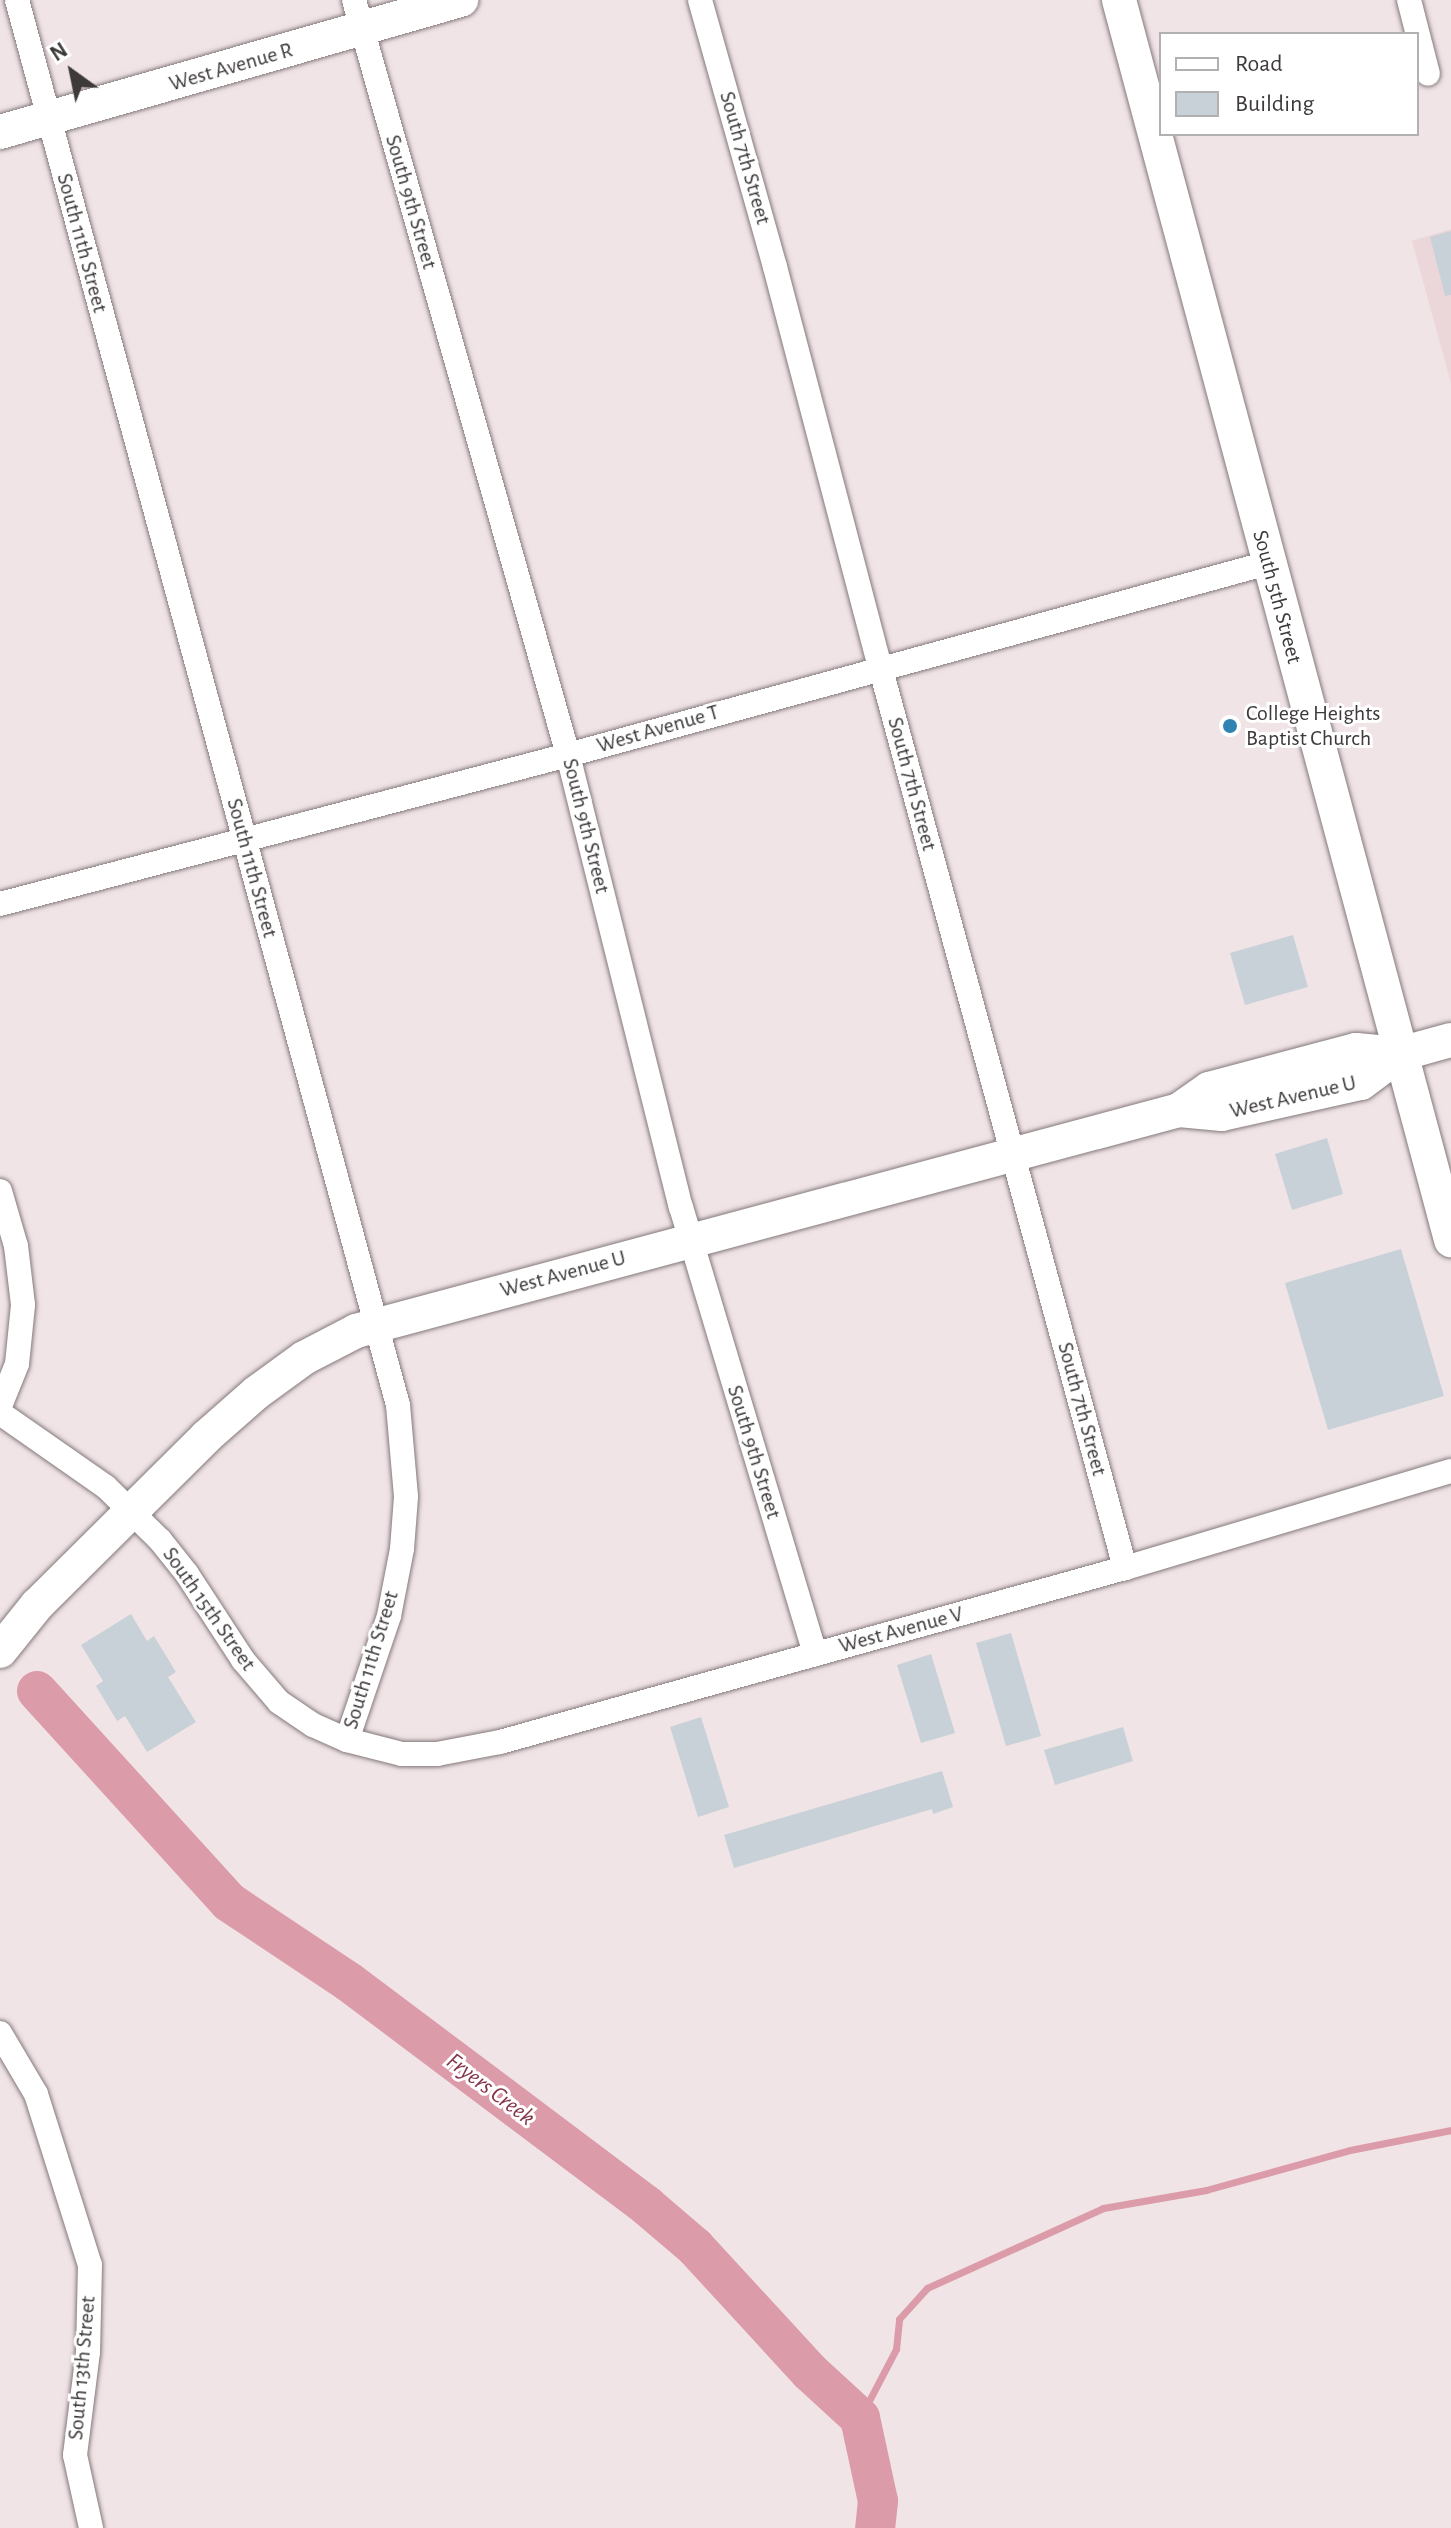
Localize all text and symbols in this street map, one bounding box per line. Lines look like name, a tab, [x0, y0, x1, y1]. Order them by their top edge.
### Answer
north arrow	[32, 32, 112, 112]
legend	[1159, 32, 1419, 136]
street label: West Avenue R	[166, 37, 296, 97]
text: N	[47, 38, 71, 65]
text: Road	[1235, 52, 1283, 76]
street label: South 7th Street	[713, 88, 777, 228]
text: Building	[1235, 92, 1314, 116]
street label: South 9th Street	[379, 132, 443, 272]
street label: South 11th Street	[51, 170, 113, 316]
street label: South 5th Street	[1247, 527, 1307, 667]
street label: West Avenue T	[594, 699, 722, 759]
place label: College Heights Baptist Church	[1246, 700, 1380, 752]
street label: South 7th Street	[882, 714, 942, 854]
marker: College Heights Baptist Church	[1221, 717, 1239, 735]
street label: South 9th Street	[556, 756, 616, 896]
street label: South 11th Street	[221, 795, 283, 941]
street label: West Avenue U	[1227, 1070, 1359, 1124]
street label: West Avenue U	[497, 1245, 629, 1303]
street label: South 7th Street	[1052, 1339, 1112, 1479]
street label: South 9th Street	[721, 1382, 787, 1522]
street label: South 15th Street	[157, 1542, 261, 1676]
street label: South 11th Street	[337, 1588, 405, 1732]
street label: West Avenue V	[836, 1601, 966, 1659]
water label: Fryers Creek	[440, 2047, 540, 2133]
street label: South 13th Street	[63, 2295, 101, 2441]

